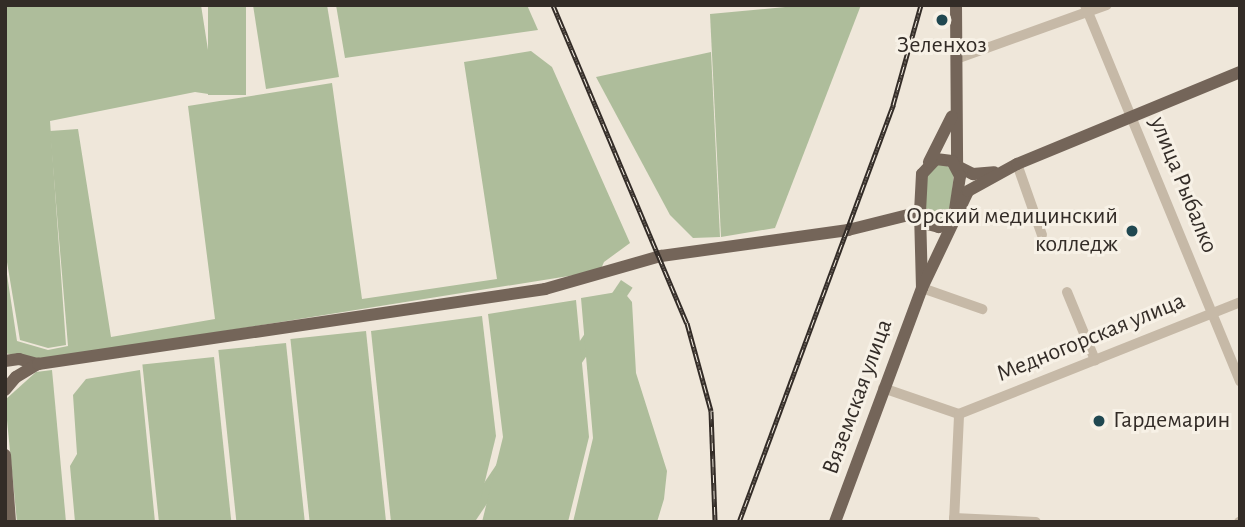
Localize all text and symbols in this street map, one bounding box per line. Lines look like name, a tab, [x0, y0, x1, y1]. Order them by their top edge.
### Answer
marker: Зеленхоз	[934, 12, 950, 28]
place label: Зеленхоз	[897, 32, 987, 60]
street label: улица Рыбалко	[1143, 113, 1223, 257]
place label: Орский медицинский колледж	[906, 203, 1118, 259]
marker: Орский медицинский колледж	[1124, 223, 1140, 239]
street label: Медногорская улица	[992, 287, 1190, 389]
street label: Вяземская улица	[817, 316, 899, 478]
place label: Гардемарин	[1113, 407, 1230, 435]
marker: Гардемарин	[1091, 413, 1107, 429]

